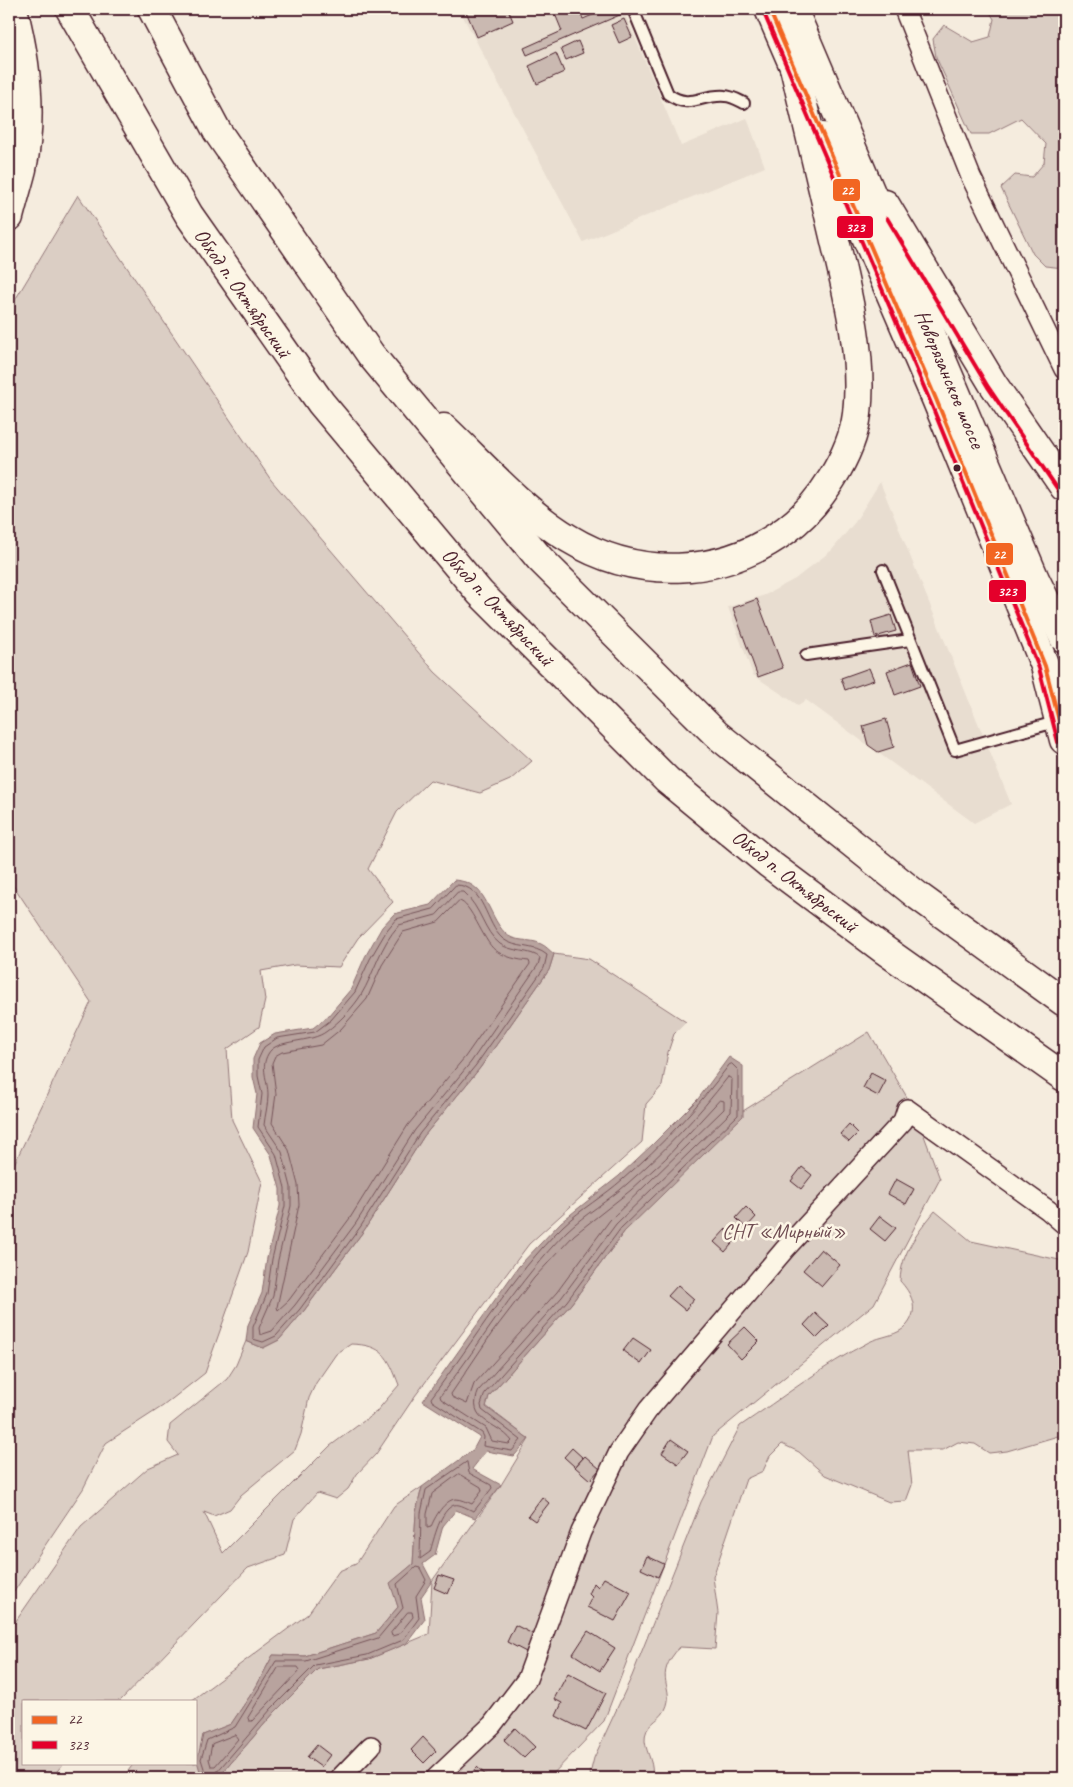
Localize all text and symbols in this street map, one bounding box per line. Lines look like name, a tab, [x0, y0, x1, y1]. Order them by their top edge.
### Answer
line badge: 22	[832, 178, 861, 202]
text: 22	[841, 182, 855, 199]
line badge: 323	[836, 215, 874, 239]
text: 323	[846, 219, 866, 236]
street label: Обход п. Октябрьский	[189, 223, 298, 364]
street label: Новорязанское шоссе	[909, 306, 991, 453]
unlabelled marker	[952, 463, 962, 473]
street label: Обход п. Октябрьский	[436, 542, 560, 673]
line badge: 22	[985, 542, 1014, 566]
text: 22	[993, 546, 1007, 563]
line badge: 323	[988, 579, 1027, 603]
text: 323	[998, 583, 1018, 600]
street label: Обход п. Октябрьский	[727, 824, 864, 939]
park label: СНТ «Мирный»	[722, 1218, 846, 1244]
legend	[22, 1700, 198, 1764]
text: 22	[68, 1710, 83, 1729]
text: 323	[68, 1736, 90, 1755]

